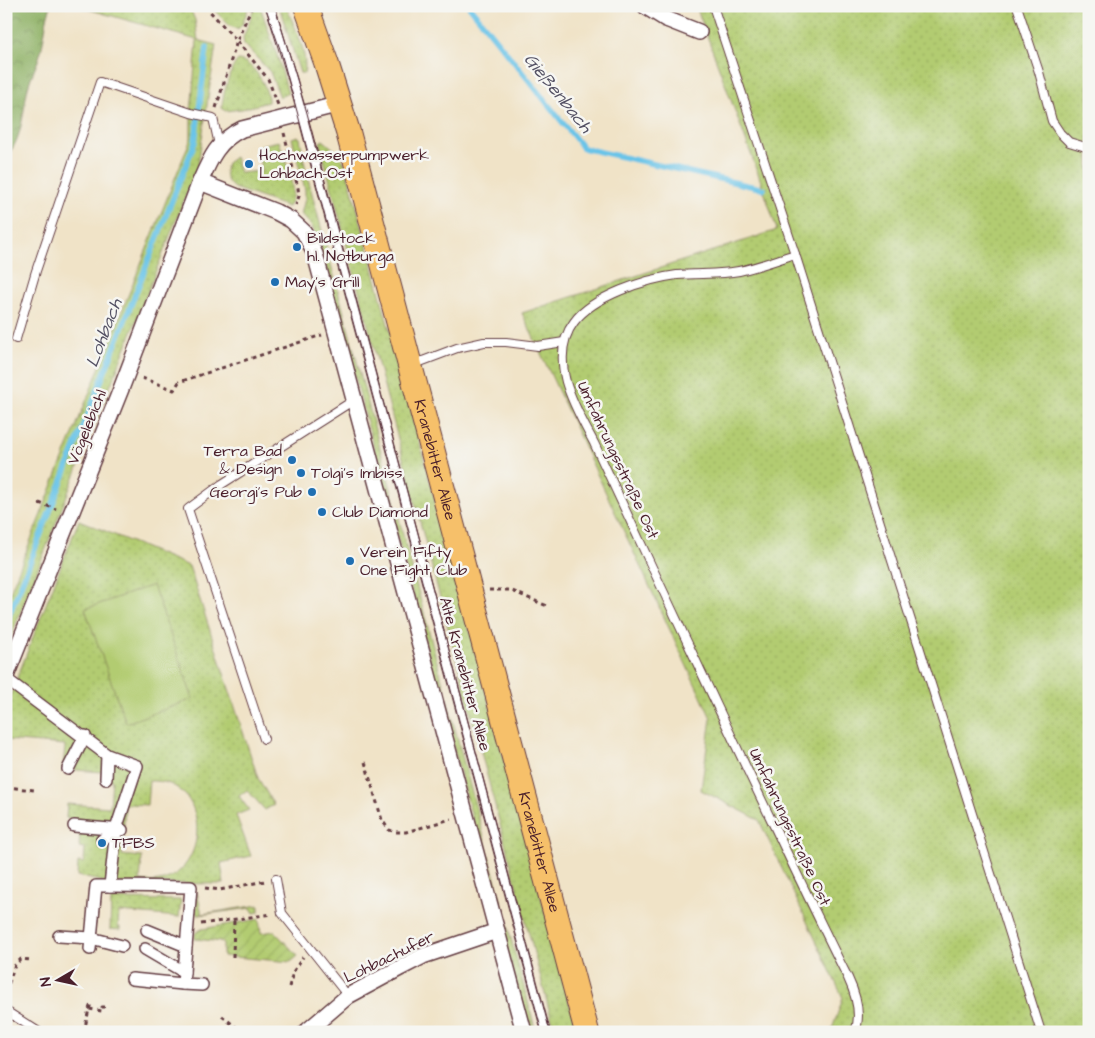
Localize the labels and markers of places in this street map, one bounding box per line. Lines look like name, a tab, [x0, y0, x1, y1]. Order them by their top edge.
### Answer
place label: Hochwasserpumpwerk Lohbach-Ost	[259, 144, 429, 184]
marker: Hochwasserpumpwerk Lohbach-Ost	[243, 158, 255, 170]
place label: Bildstock hl. Notburga	[307, 227, 394, 268]
marker: Bildstock hl. Notburga	[291, 241, 303, 253]
place label: May’s Grill	[285, 271, 360, 294]
marker: May’s Grill	[269, 276, 281, 288]
place label: Terra Bad & Design	[203, 440, 282, 481]
marker: Terra Bad & Design	[286, 454, 298, 466]
place label: Tolgi's Imbiss	[311, 462, 403, 485]
marker: Tolgi's Imbiss	[295, 467, 307, 479]
place label: Georgi's Pub	[209, 481, 302, 504]
marker: Georgi's Pub	[306, 486, 318, 498]
place label: Club Diamond	[332, 501, 428, 523]
marker: Club Diamond	[316, 506, 328, 518]
place label: Verein Fifty One Fight Club	[360, 541, 467, 582]
marker: Verein Fifty One Fight Club	[344, 555, 356, 567]
place label: TFBS	[112, 832, 155, 854]
marker: TFBS	[96, 837, 108, 849]

